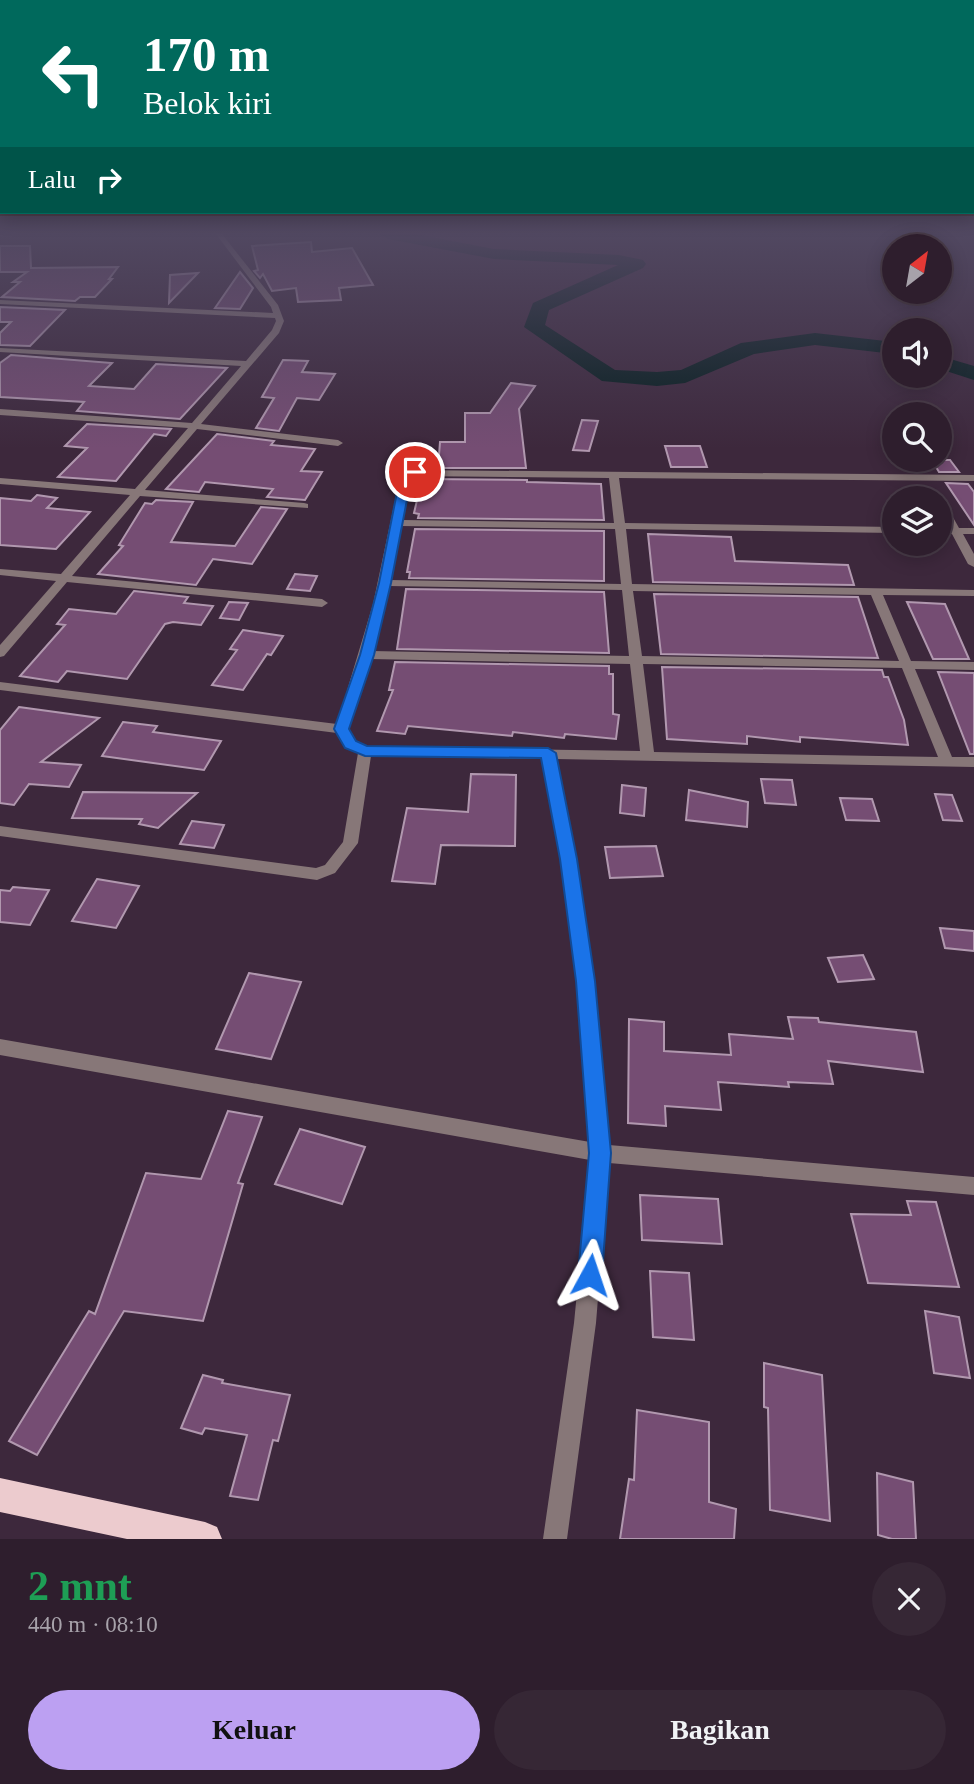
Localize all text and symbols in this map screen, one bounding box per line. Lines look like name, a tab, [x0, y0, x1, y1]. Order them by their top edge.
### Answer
text: 170 m	[143, 27, 270, 82]
icon: left	[28, 28, 119, 119]
text: Belok kiri	[143, 85, 272, 121]
icon: right	[90, 161, 128, 199]
text: Lalu	[28, 165, 76, 194]
north arrow	[882, 234, 952, 304]
map controls	[882, 234, 952, 556]
button: sound	[882, 318, 952, 388]
button: search	[882, 402, 952, 472]
pin	[385, 442, 445, 502]
icon: arrive	[396, 453, 434, 491]
button: layers	[882, 486, 952, 556]
position arrow	[553, 1238, 627, 1312]
button: close	[872, 1562, 946, 1636]
text: 2 mnt	[28, 1563, 132, 1609]
text: 440 m · 08:10	[28, 1612, 158, 1637]
button: Keluar	[28, 1690, 480, 1770]
button: Bagikan	[494, 1690, 946, 1770]

